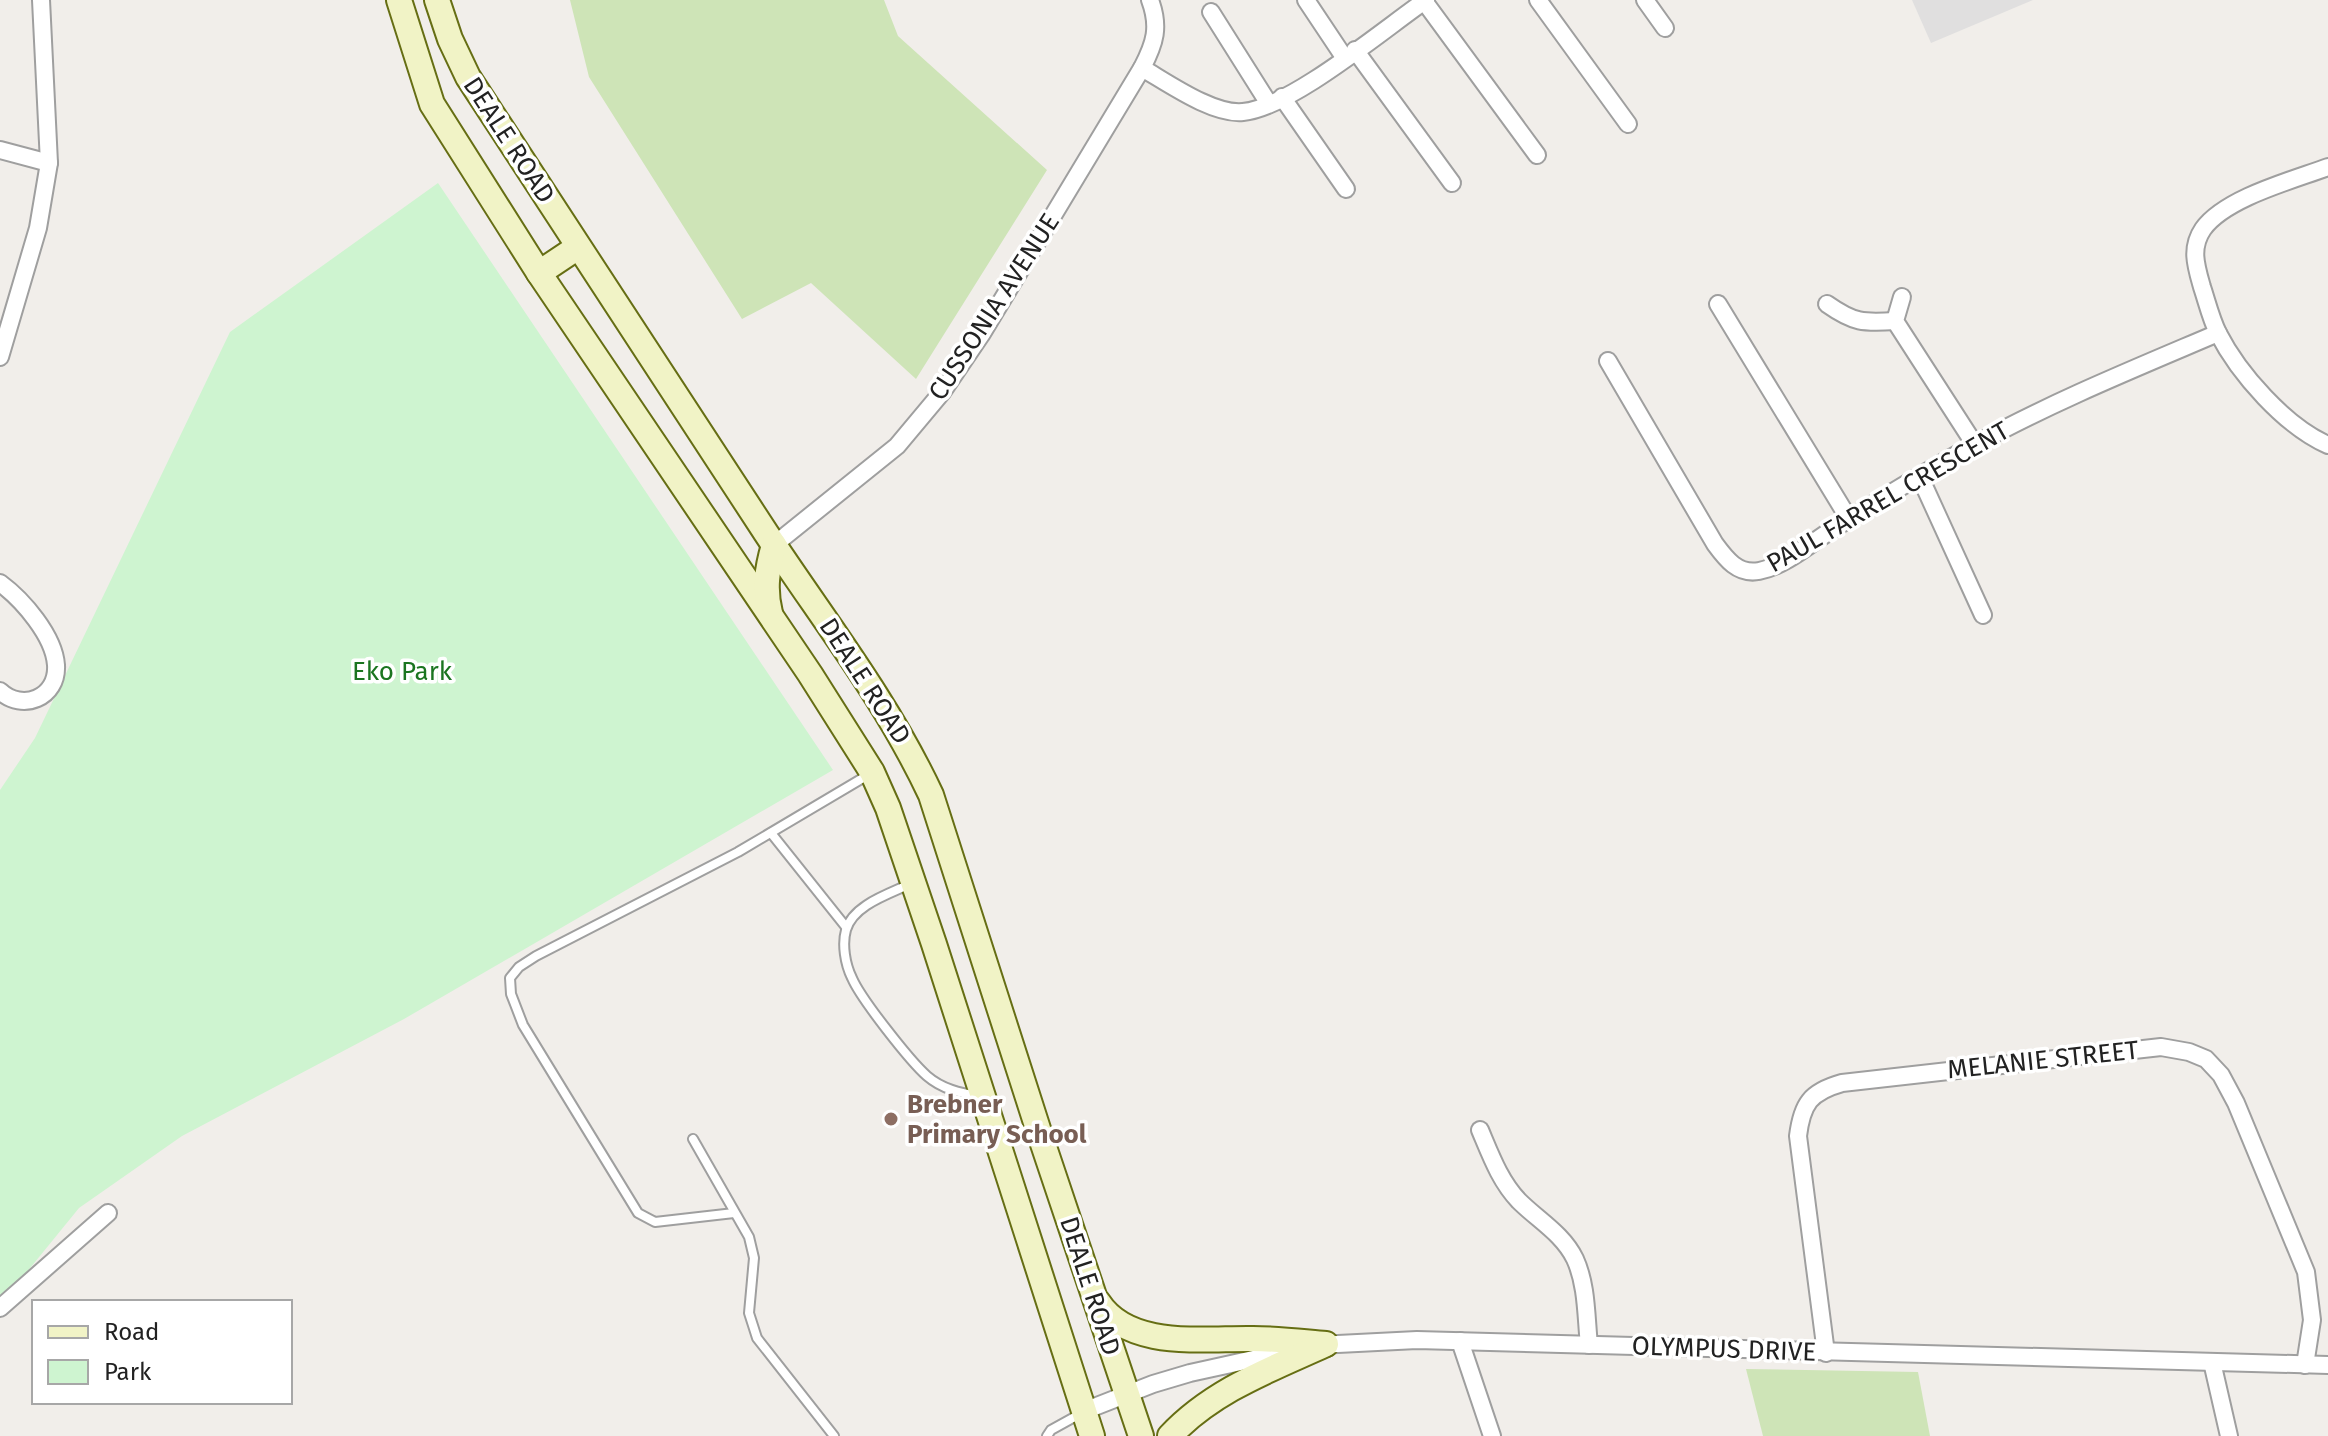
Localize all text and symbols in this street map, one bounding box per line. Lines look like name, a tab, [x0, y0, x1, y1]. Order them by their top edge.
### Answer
street label: DEALE ROAD	[457, 71, 561, 209]
street label: CUSSONIA AVENUE	[922, 208, 1066, 406]
street label: PAUL FARREL CRESCENT	[1761, 415, 2015, 579]
street label: DEALE ROAD	[813, 612, 917, 750]
park label: Eko Park	[352, 656, 453, 687]
street label: MELANIE STREET	[1946, 1034, 2141, 1085]
place label: Brebner Primary School	[907, 1089, 1087, 1150]
marker: Brebner Primary School	[882, 1110, 900, 1128]
street label: DEALE ROAD	[1053, 1213, 1127, 1359]
legend	[32, 1300, 292, 1404]
text: Road	[104, 1318, 159, 1346]
street label: OLYMPUS DRIVE	[1631, 1330, 1817, 1368]
text: Park	[104, 1358, 152, 1386]

